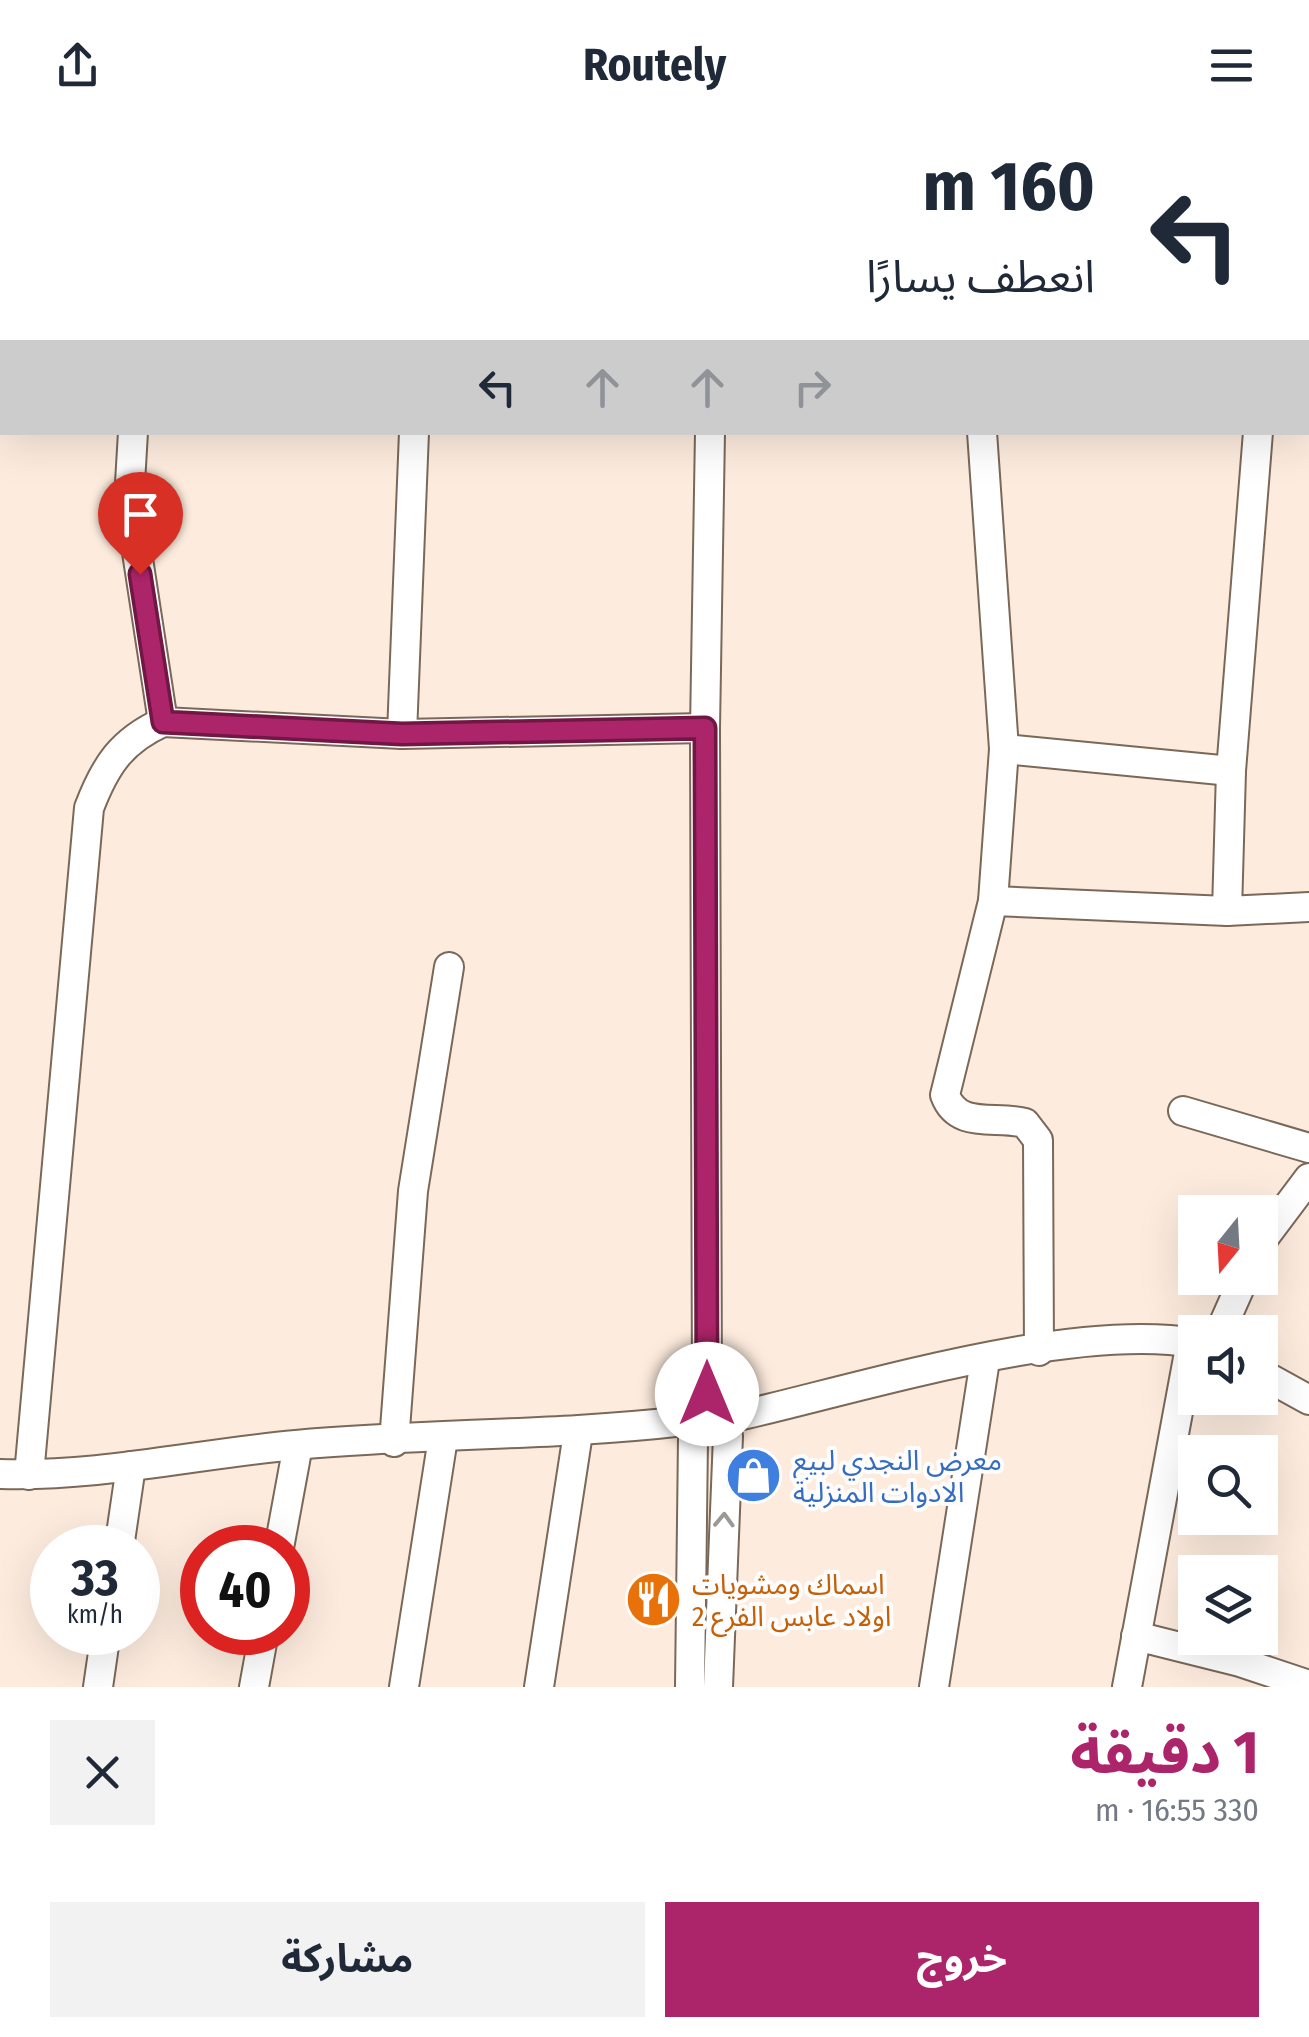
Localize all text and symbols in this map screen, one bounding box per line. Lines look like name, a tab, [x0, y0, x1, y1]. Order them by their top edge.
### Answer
icon: share	[50, 38, 105, 93]
text: Routely	[583, 38, 726, 92]
icon: menu	[1204, 38, 1259, 93]
text: 160 m	[923, 145, 1095, 229]
icon: left	[1130, 170, 1260, 300]
text: انعطف يسارًا	[866, 250, 1095, 304]
icon: left	[470, 360, 525, 415]
icon: ahead	[575, 360, 630, 415]
icon: ahead	[680, 360, 735, 415]
icon: right	[785, 360, 840, 415]
pin	[98, 472, 183, 575]
icon: arrive	[113, 487, 168, 542]
north arrow	[1178, 1195, 1278, 1295]
map controls	[1178, 1195, 1278, 1655]
button: sound	[1178, 1315, 1278, 1415]
position arrow	[655, 1342, 759, 1446]
button: search	[1178, 1435, 1278, 1535]
place label: معرض النجدي لبيع الادوات المنزلية	[793, 1444, 1002, 1509]
shop icon: معرض النجدي لبيع الادوات المنزلية	[724, 1446, 784, 1506]
one-way arrow	[714, 1511, 735, 1527]
speed limit sign: 40	[180, 1525, 310, 1655]
text: 33	[71, 1548, 119, 1608]
button: layers	[1178, 1555, 1278, 1655]
place label: اسماك ومشويات اولاد عابس الفرع 2	[692, 1568, 891, 1637]
restaurant icon: اسماك ومشويات اولاد عابس الفرع 2	[623, 1570, 683, 1630]
text: km/h	[67, 1600, 123, 1630]
text: 1 دقيقة	[1070, 1717, 1259, 1789]
button: close	[50, 1720, 155, 1825]
text: 330 m · 16:55	[1095, 1791, 1259, 1829]
button: مشاركة	[50, 1902, 645, 2017]
button: خروج	[665, 1902, 1259, 2017]

